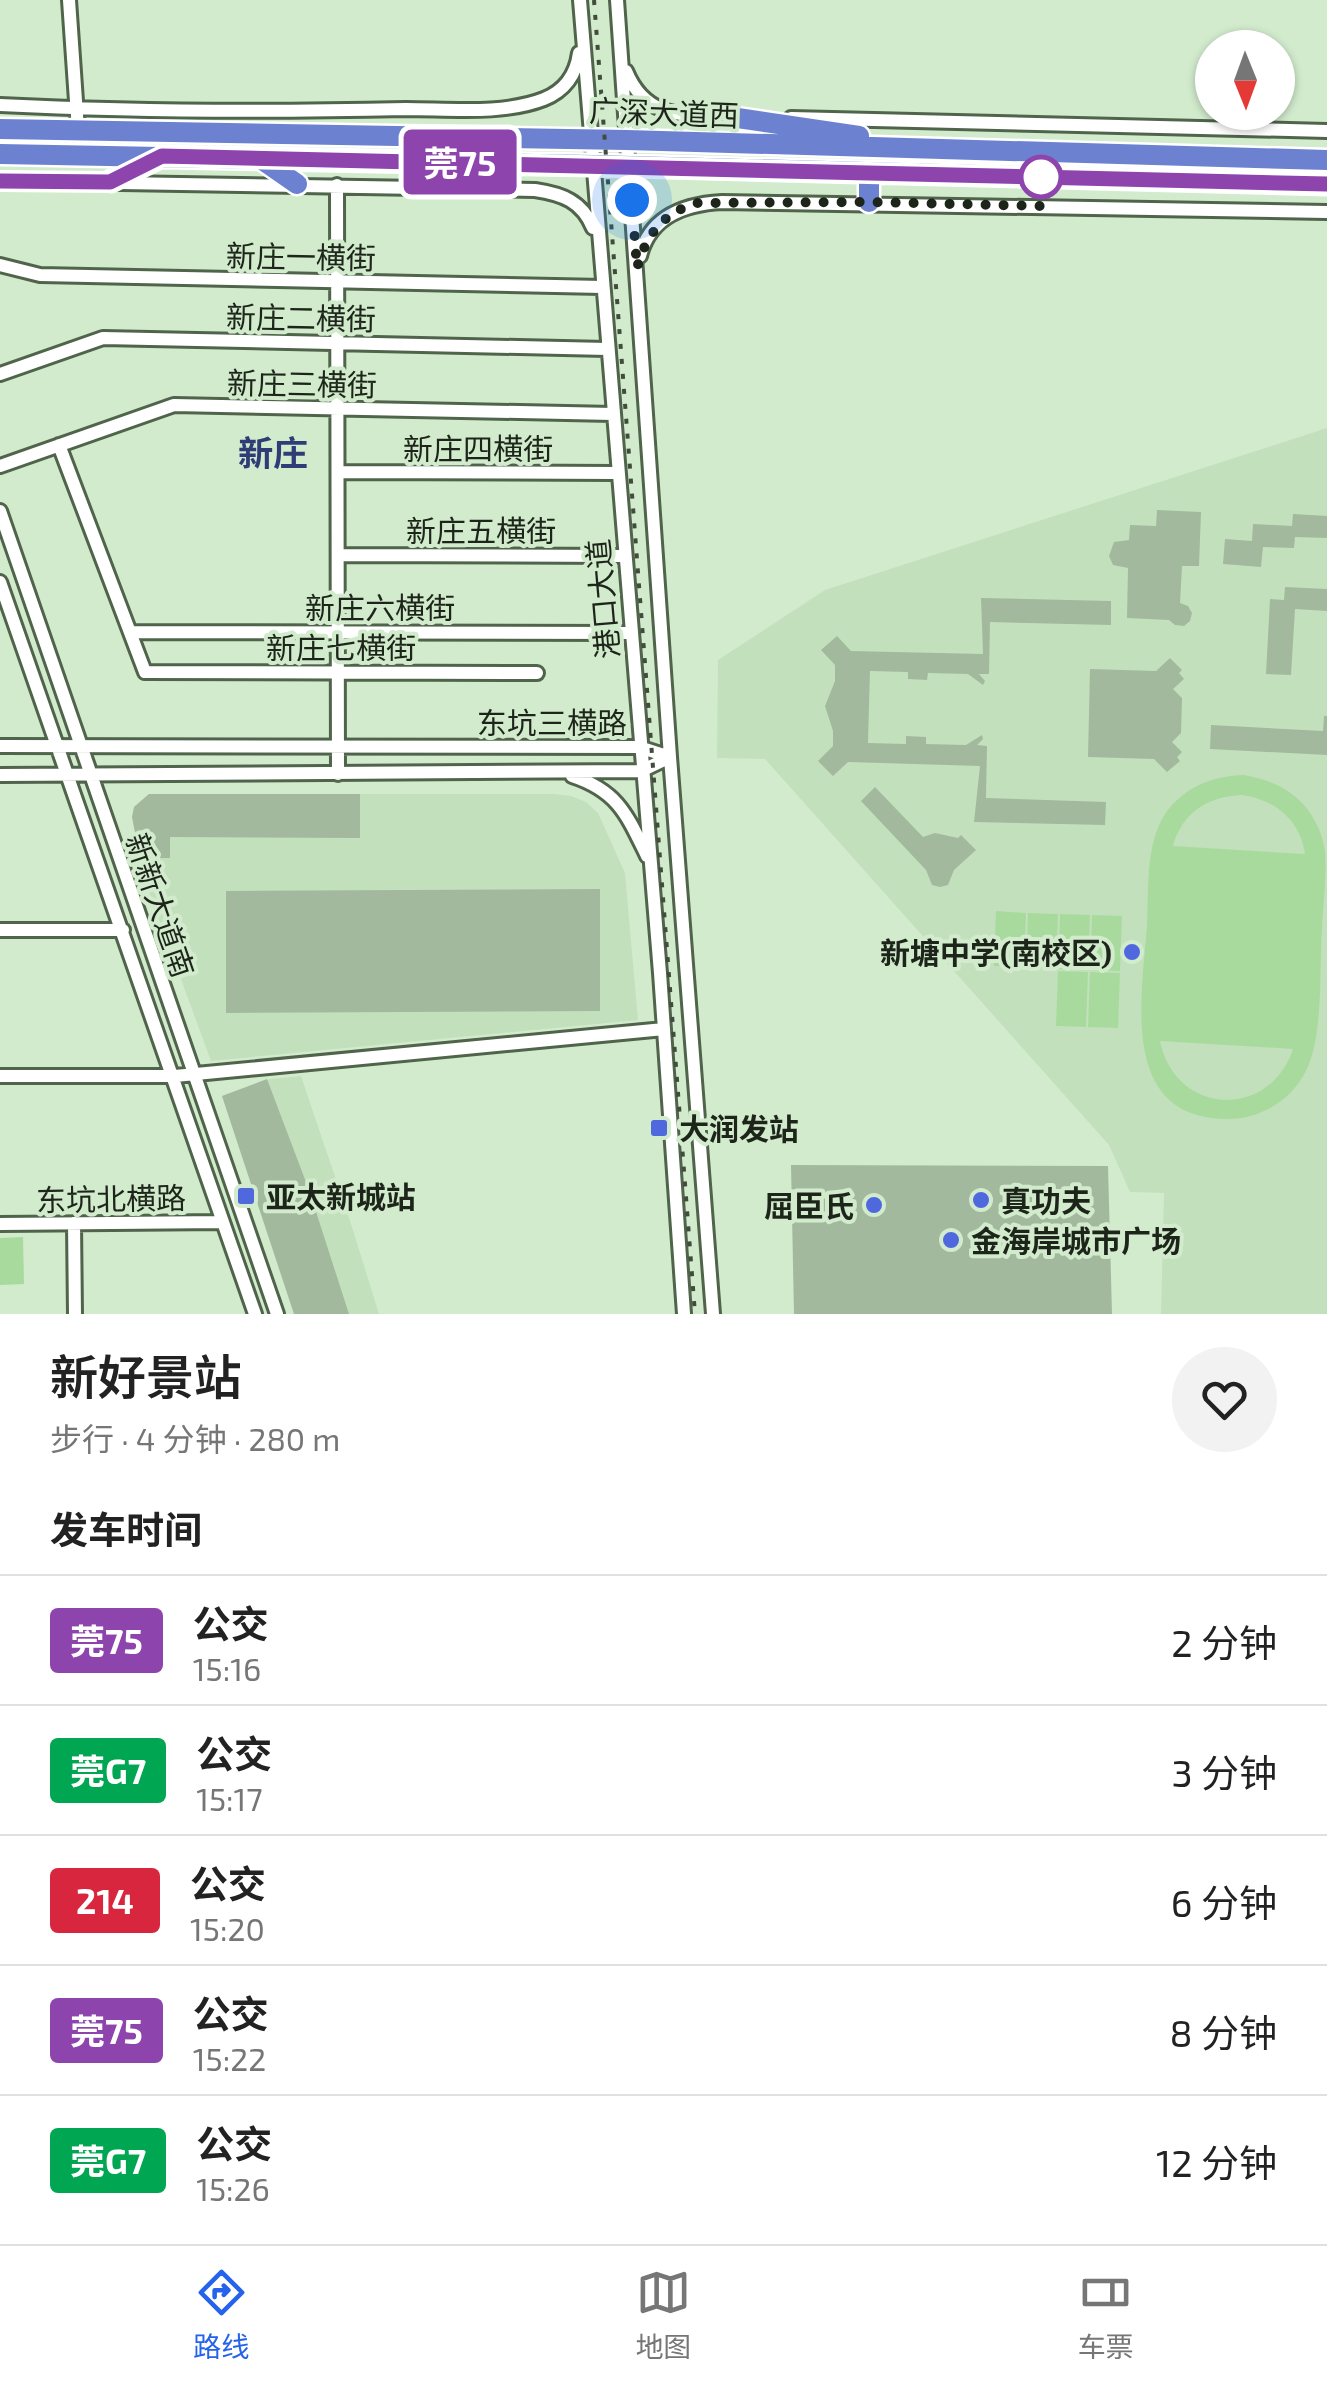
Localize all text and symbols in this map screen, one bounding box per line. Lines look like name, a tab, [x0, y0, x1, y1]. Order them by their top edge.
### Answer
north arrow	[1195, 30, 1295, 130]
map controls	[1195, 30, 1295, 130]
street label: 广深大道西	[588, 91, 740, 133]
line badge: 莞75	[402, 130, 518, 194]
text: 莞75	[424, 141, 496, 183]
unlabelled marker	[1020, 156, 1062, 198]
your location	[607, 175, 657, 225]
street label: 新庄一横街	[226, 237, 376, 275]
street label: 新庄二横街	[226, 298, 376, 336]
street label: 新庄三横街	[227, 364, 377, 402]
street label: 新庄四横街	[403, 430, 553, 466]
district label: 新庄	[238, 431, 308, 473]
street label: 新庄五横街	[406, 512, 556, 548]
street label: 港口大道	[579, 538, 625, 660]
street label: 新庄六横街	[305, 589, 455, 625]
street label: 新庄七横街	[266, 629, 416, 665]
street label: 东坑三横路	[477, 704, 627, 740]
street label: 新新大道南	[120, 828, 202, 982]
place label: 新塘中学(南校区)	[880, 934, 1112, 970]
marker: 新塘中学(南校区)	[1121, 941, 1143, 963]
place label: 大润发站	[679, 1110, 799, 1146]
marker: 大润发站	[648, 1117, 670, 1139]
place label: 亚太新城站	[266, 1178, 416, 1214]
street label: 东坑北横路	[36, 1179, 186, 1217]
place label: 真功夫	[1001, 1182, 1091, 1218]
marker: 亚太新城站	[235, 1185, 257, 1207]
place label: 屈臣氏	[764, 1187, 854, 1223]
marker: 真功夫	[970, 1189, 992, 1211]
marker: 屈臣氏	[863, 1194, 885, 1216]
place label: 金海岸城市广场	[971, 1222, 1181, 1258]
marker: 金海岸城市广场	[940, 1229, 962, 1251]
text: 新好景站	[50, 1347, 242, 1405]
button: heart	[1172, 1347, 1277, 1452]
text: 步行 · 4 分钟 · 280 m	[50, 1419, 340, 1457]
text: 发车时间	[50, 1506, 202, 1552]
text: 公交	[193, 1600, 269, 1646]
text: 莞75	[70, 1619, 143, 1661]
text: 2 分钟	[1171, 1619, 1277, 1665]
text: 15:16	[193, 1649, 261, 1687]
text: 公交	[196, 1730, 272, 1776]
text: 莞G7	[70, 1749, 146, 1791]
text: 3 分钟	[1171, 1749, 1277, 1795]
text: 15:17	[196, 1779, 263, 1817]
text: 公交	[190, 1860, 266, 1906]
text: 214	[76, 1879, 134, 1921]
text: 6 分钟	[1171, 1879, 1277, 1925]
text: 15:20	[190, 1909, 265, 1947]
text: 公交	[193, 1990, 269, 2036]
text: 莞75	[70, 2009, 143, 2051]
text: 8 分钟	[1169, 2009, 1277, 2055]
text: 15:22	[193, 2039, 266, 2077]
text: 公交	[196, 2120, 272, 2166]
text: 莞G7	[70, 2139, 146, 2181]
text: 12 分钟	[1156, 2139, 1277, 2185]
text: 15:26	[196, 2169, 270, 2207]
tab: 路线	[193, 2265, 249, 2365]
tab: 地图	[635, 2265, 692, 2365]
tab: 车票	[1078, 2265, 1134, 2365]

